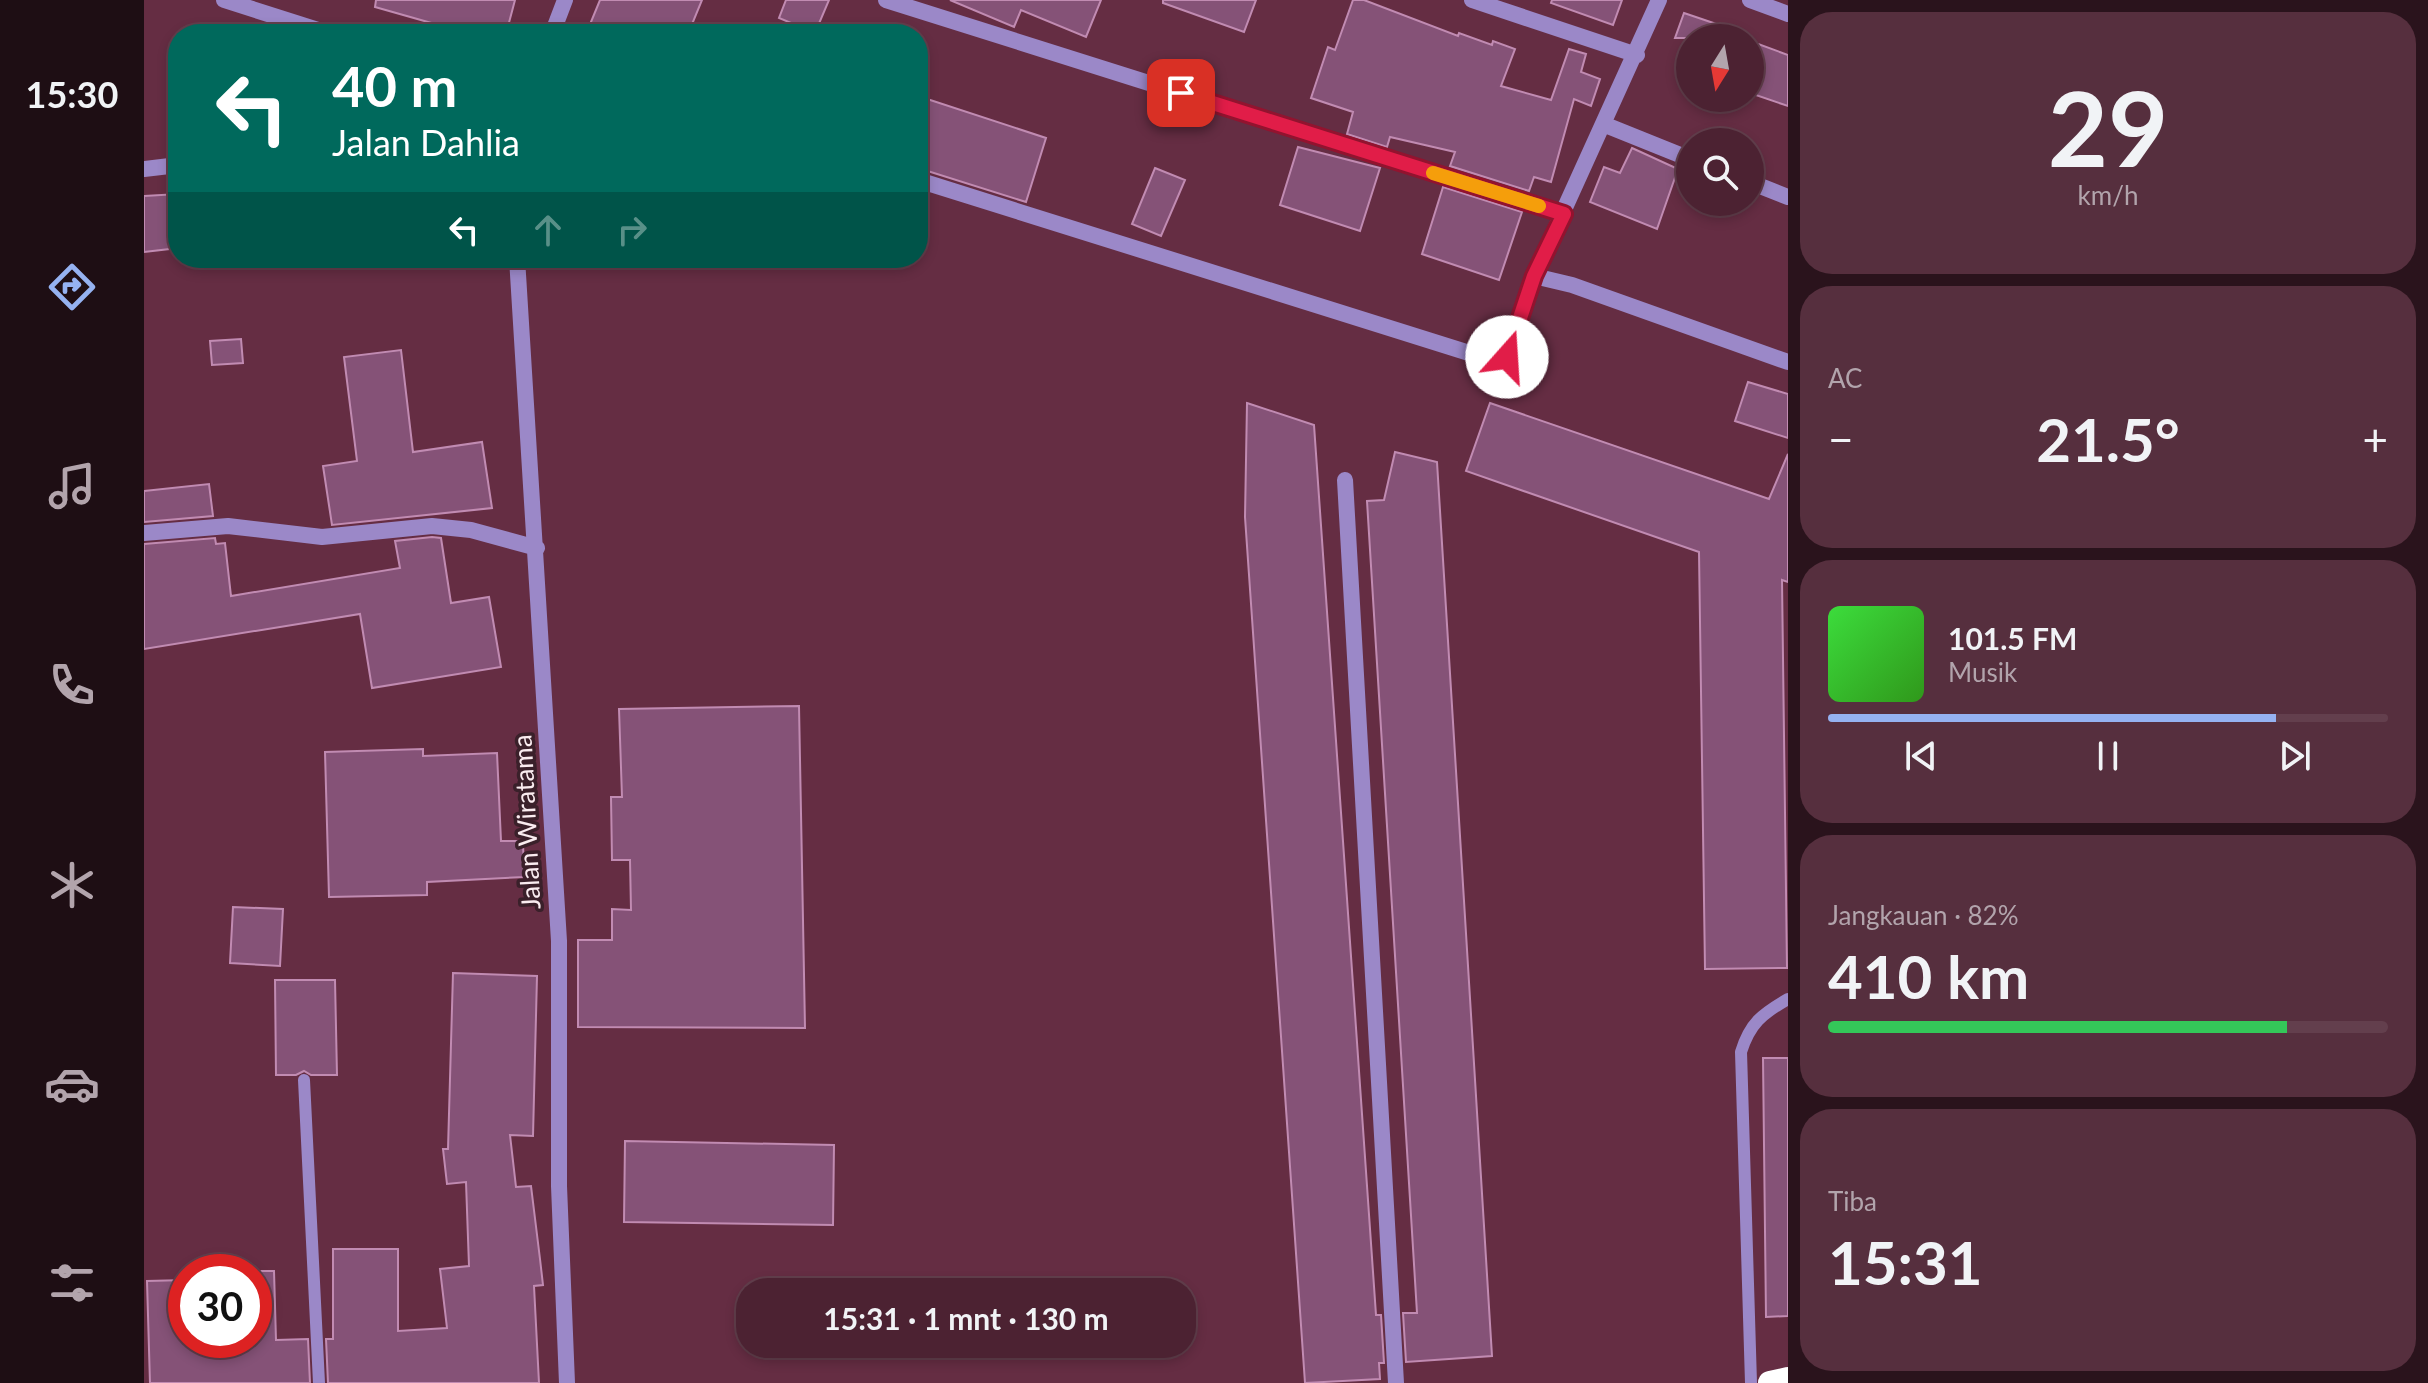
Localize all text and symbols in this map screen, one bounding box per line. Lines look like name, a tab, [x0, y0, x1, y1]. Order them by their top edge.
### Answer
north arrow	[1676, 24, 1764, 112]
map controls	[1676, 24, 1764, 216]
text: 40 m	[332, 52, 457, 119]
icon: left	[200, 56, 304, 160]
pin	[1147, 59, 1215, 127]
text: 29	[2048, 64, 2168, 189]
icon: arrive	[1159, 71, 1203, 115]
text: 15:30	[26, 72, 118, 116]
text: Jalan Dahlia	[332, 120, 520, 164]
button: search	[1676, 128, 1764, 216]
text: km/h	[2078, 179, 2138, 211]
icon: left	[442, 208, 486, 252]
icon: ahead	[526, 208, 570, 252]
icon: right	[610, 208, 654, 252]
icon: directions	[44, 259, 100, 315]
position arrow	[1465, 315, 1549, 399]
text: AC	[1828, 362, 1863, 394]
text: 21.5°	[2036, 403, 2180, 475]
text: −	[1828, 413, 1854, 465]
text: +	[2362, 413, 2388, 465]
icon: music	[44, 458, 100, 514]
text: 101.5 FM	[1948, 620, 2077, 656]
text: Musik	[1948, 656, 2017, 688]
icon: phone	[44, 657, 100, 713]
street label: Jalan Wiratama	[505, 734, 547, 910]
icon: previous	[1899, 734, 1943, 778]
icon: pause	[2086, 734, 2130, 778]
icon: next	[2273, 734, 2317, 778]
icon: climate	[44, 857, 100, 913]
text: Jangkauan · 82%	[1828, 899, 2019, 931]
text: 410 km	[1828, 940, 2029, 1012]
icon: car	[44, 1056, 100, 1112]
text: Tiba	[1828, 1185, 1877, 1217]
text: 15:31	[1828, 1226, 1983, 1298]
speed limit sign: 30	[168, 1254, 272, 1358]
icon: filters	[44, 1255, 100, 1311]
text: 15:31 · 1 mnt · 130 m	[823, 1300, 1109, 1336]

